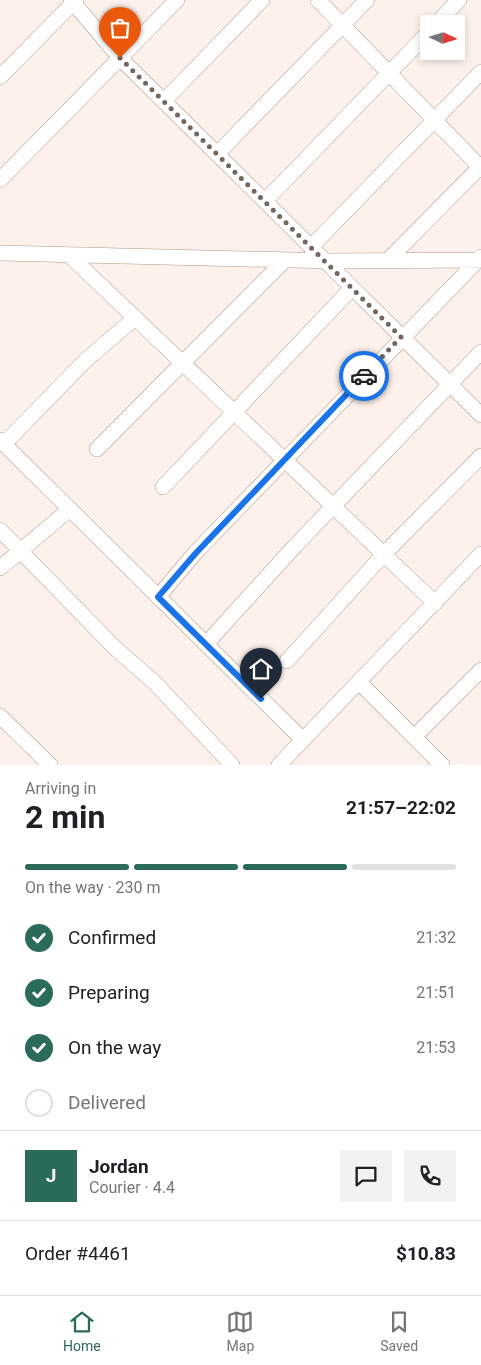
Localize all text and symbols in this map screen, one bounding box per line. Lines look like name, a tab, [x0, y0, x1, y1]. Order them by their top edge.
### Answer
pin	[99, 7, 141, 58]
icon: bag	[106, 14, 134, 42]
north arrow	[420, 15, 465, 60]
map controls	[420, 15, 465, 60]
courier	[339, 351, 389, 401]
icon: car	[350, 362, 378, 390]
pin	[240, 648, 282, 699]
icon: home	[247, 655, 275, 683]
text: Arriving in	[25, 779, 96, 798]
text: 21:57–22:02	[346, 796, 456, 819]
text: 2 min	[25, 798, 105, 836]
text: On the way · 230 m	[25, 878, 161, 897]
icon: check	[25, 924, 53, 952]
text: Confirmed	[68, 926, 156, 949]
text: 21:32	[416, 928, 456, 947]
icon: check	[25, 979, 53, 1007]
text: Preparing	[68, 981, 150, 1004]
text: 21:51	[416, 983, 456, 1002]
icon: check	[25, 1034, 53, 1062]
text: On the way	[68, 1036, 161, 1059]
text: 21:53	[416, 1038, 456, 1057]
text: Delivered	[68, 1091, 146, 1114]
button: chat	[340, 1150, 392, 1202]
button: phone	[404, 1150, 456, 1202]
text: Jordan	[89, 1155, 149, 1178]
text: J	[46, 1164, 56, 1187]
text: Courier · 4.4	[89, 1178, 175, 1197]
text: Order #4461	[25, 1242, 131, 1265]
text: $10.83	[396, 1242, 456, 1265]
tab: Home	[63, 1308, 101, 1354]
tab: Map	[226, 1308, 254, 1354]
tab: Saved	[380, 1308, 418, 1354]

